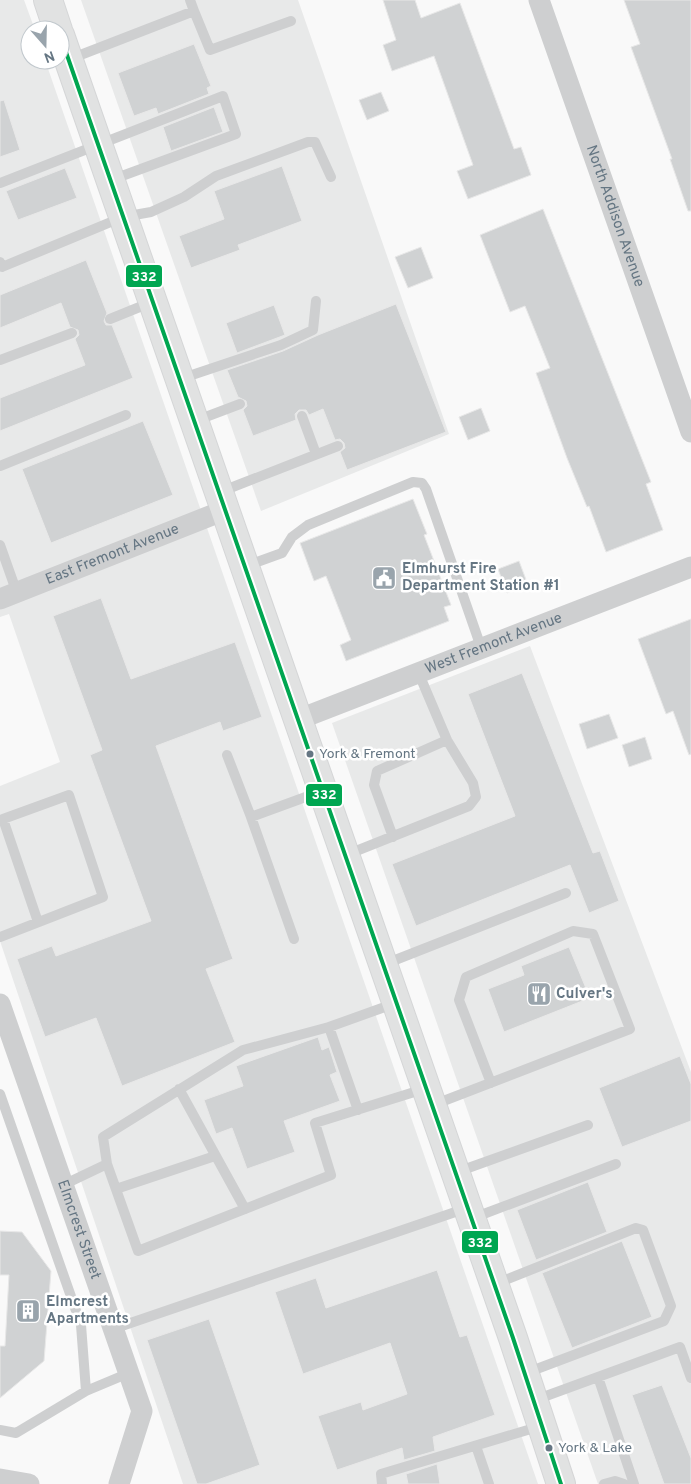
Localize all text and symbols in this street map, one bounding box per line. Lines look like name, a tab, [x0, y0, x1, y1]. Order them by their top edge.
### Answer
north arrow	[20, 20, 70, 70]
text: N	[41, 46, 57, 66]
street label: North Addison Avenue	[581, 142, 649, 290]
line badge: 332	[125, 264, 163, 288]
text: 332	[131, 269, 157, 286]
street label: East Fremont Avenue	[43, 520, 182, 589]
place label: Elmhurst Fire Department Station #1	[402, 560, 560, 596]
public building icon: Elmhurst Fire Department Station #1	[371, 565, 397, 591]
street label: West Fremont Avenue	[422, 608, 565, 679]
place label: York & Fremont	[319, 746, 416, 763]
marker: York & Fremont	[305, 749, 315, 759]
line badge: 332	[305, 783, 343, 807]
text: 332	[311, 787, 337, 804]
restaurant icon: Culver's	[526, 981, 552, 1007]
place label: Culver's	[556, 985, 613, 1004]
street label: Elmcrest Street	[53, 1177, 105, 1282]
line badge: 332	[461, 1230, 499, 1254]
text: 332	[467, 1235, 493, 1252]
place label: Elmcrest Apartments	[46, 1293, 129, 1329]
building icon: Elmcrest Apartments	[15, 1298, 41, 1324]
place label: York & Lake	[558, 1440, 632, 1457]
marker: York & Lake	[544, 1443, 554, 1453]

